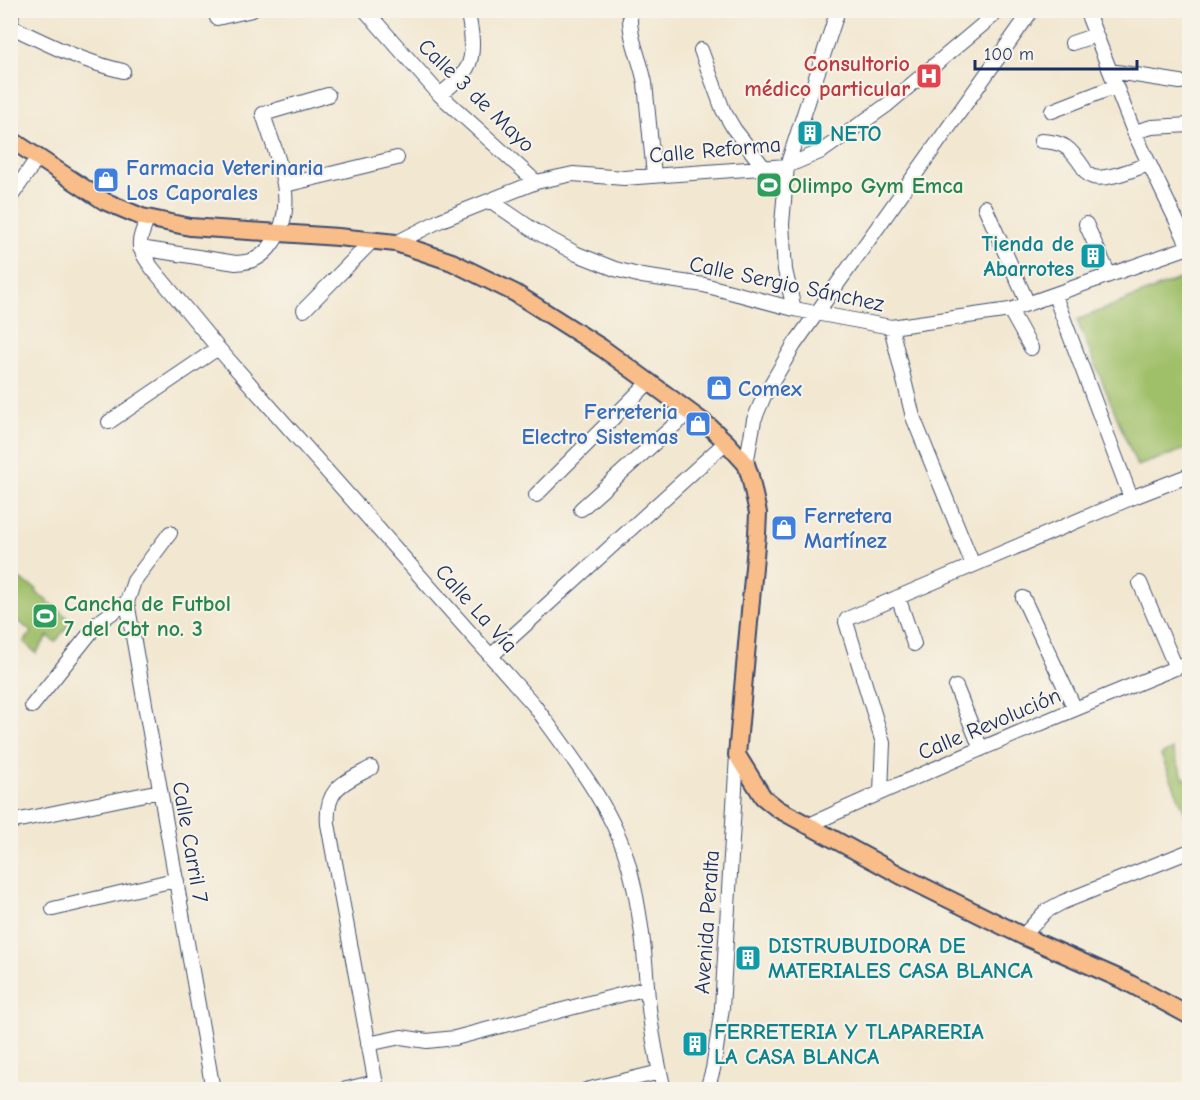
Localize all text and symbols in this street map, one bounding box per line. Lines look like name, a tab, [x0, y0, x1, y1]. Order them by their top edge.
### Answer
street label: Calle 3 de Mayo	[412, 33, 540, 158]
scale bar	[975, 33, 1137, 71]
text: 100 m	[984, 44, 1034, 65]
place label: Consultorio médico particular	[744, 51, 910, 102]
hospital icon: Consultorio médico particular	[914, 61, 944, 91]
building icon: NETO	[795, 118, 825, 148]
place label: NETO	[830, 121, 882, 147]
street label: Calle Reforma	[648, 131, 782, 169]
place label: Farmacia Veterinaria Los Caporales	[126, 155, 324, 206]
shop icon: Farmacia Veterinaria Los Caporales	[91, 165, 121, 195]
sports icon: Olimpo Gym Emca	[754, 170, 784, 200]
place label: Olimpo Gym Emca	[788, 173, 964, 199]
place label: Tienda de Abarrotes	[982, 231, 1074, 282]
building icon: Tienda de Abarrotes	[1078, 241, 1108, 271]
street label: Calle Sergio Sánchez	[687, 251, 887, 317]
shop icon: Comex	[704, 373, 734, 403]
place label: Comex	[738, 376, 802, 402]
place label: Ferreteria Electro Sistemas	[521, 399, 678, 450]
shop icon: Ferreteria Electro Sistemas	[683, 409, 713, 439]
place label: Ferretera Martínez	[804, 503, 892, 554]
shop icon: Ferretera Martínez	[769, 513, 799, 543]
street label: Calle La Vía	[430, 559, 523, 658]
place label: Cancha de Futbol 7 del Cbt no. 3	[64, 591, 231, 642]
sports icon: Cancha de Futbol 7 del Cbt no. 3	[30, 601, 60, 631]
street label: Calle Revolución	[914, 682, 1065, 766]
street label: Calle Carril 7	[167, 779, 214, 905]
street label: Avenida Peralta	[689, 849, 725, 995]
place label: DISTRUBUIDORA DE MATERIALES CASA BLANCA	[768, 933, 1033, 984]
building icon: DISTRUBUIDORA DE MATERIALES CASA BLANCA	[733, 943, 763, 973]
place label: FERRETERIA Y TLAPARERIA LA CASA BLANCA	[714, 1019, 984, 1070]
building icon: FERRETERIA Y TLAPARERIA LA CASA BLANCA	[680, 1029, 710, 1059]

